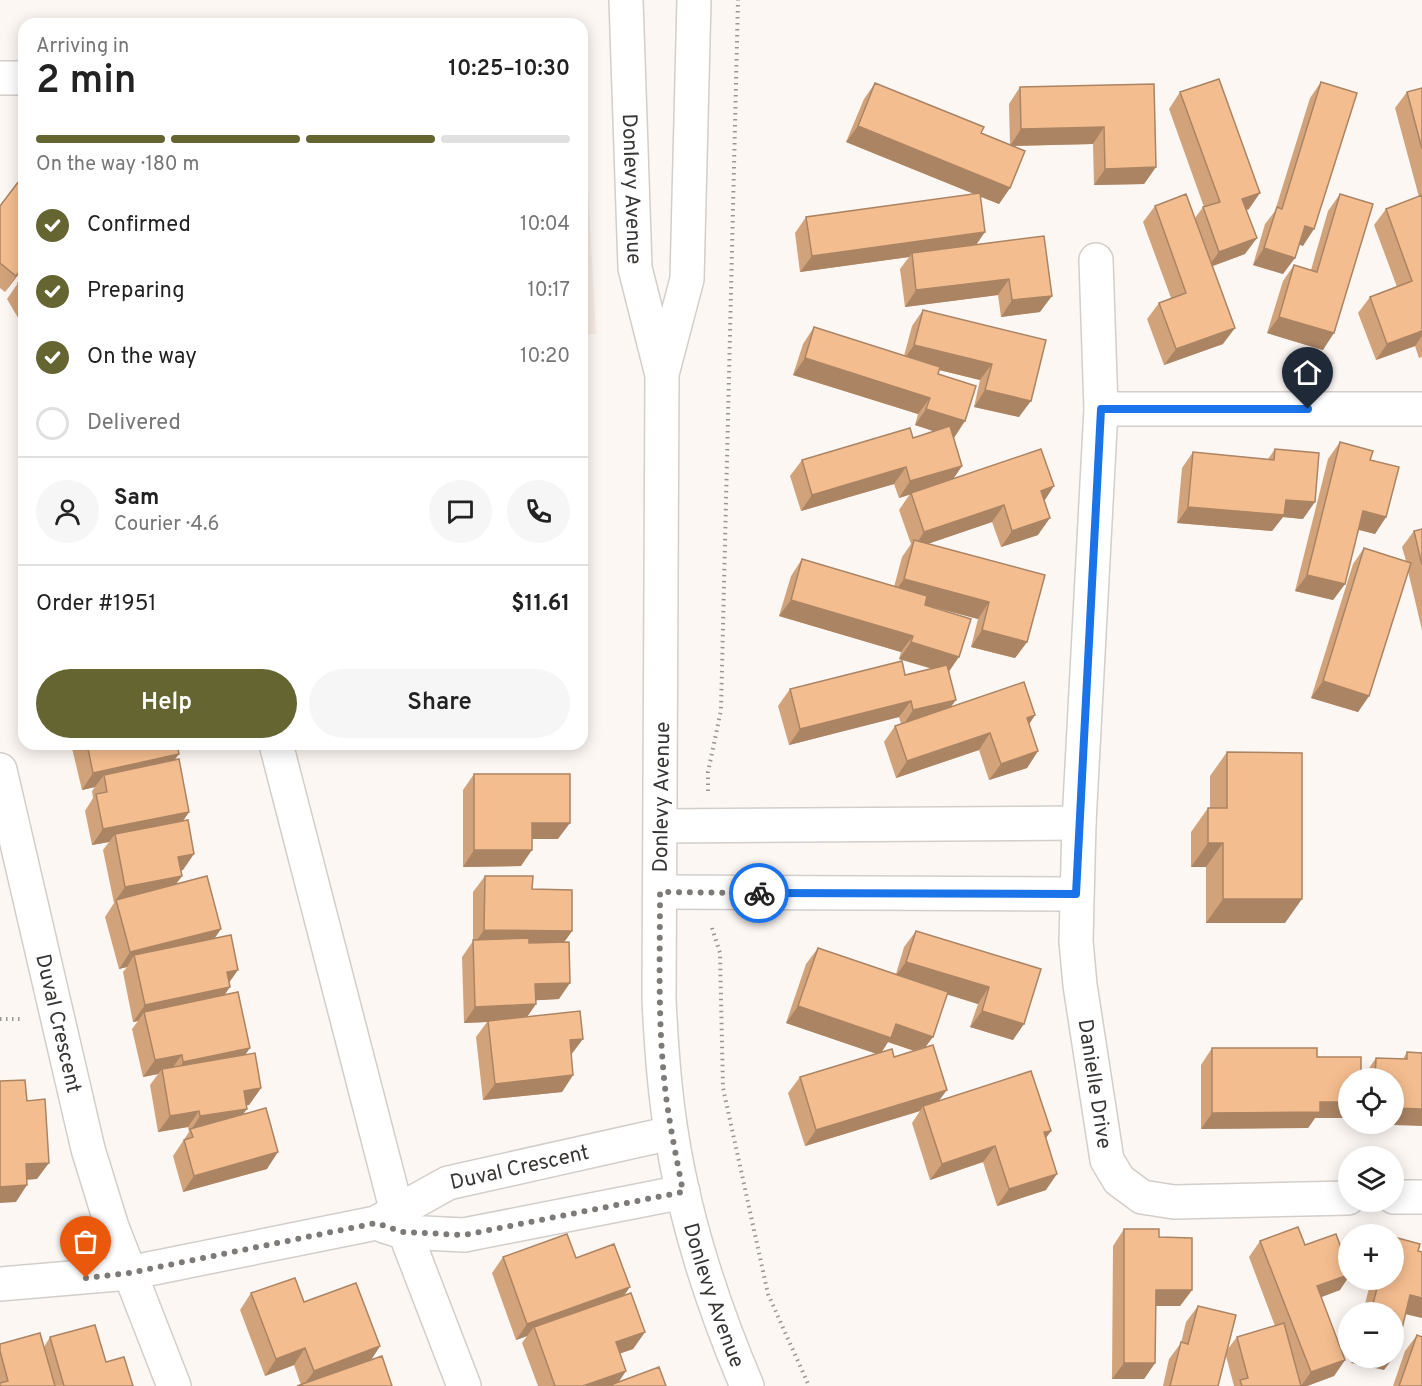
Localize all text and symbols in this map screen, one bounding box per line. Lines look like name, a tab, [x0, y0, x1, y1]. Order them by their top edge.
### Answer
text: Arriving in	[36, 34, 129, 60]
text: 10:25–10:30	[448, 56, 570, 83]
text: 2 min	[36, 58, 137, 107]
street label: Donlevy Avenue	[615, 113, 647, 265]
text: On the way · 180 m	[36, 152, 199, 178]
icon: check	[36, 209, 69, 242]
text: Confirmed	[87, 212, 191, 239]
text: 10:04	[520, 212, 570, 238]
icon: check	[36, 275, 69, 308]
text: Preparing	[87, 278, 185, 305]
text: 10:17	[527, 278, 570, 304]
icon: check	[36, 341, 69, 374]
text: On the way	[87, 344, 197, 371]
text: 10:20	[520, 344, 570, 370]
pin	[1282, 347, 1333, 409]
icon: home	[1291, 356, 1324, 389]
text: Delivered	[87, 410, 181, 437]
button: person	[36, 480, 99, 543]
button: chat	[429, 480, 492, 543]
button: phone	[507, 480, 570, 543]
text: Sam	[114, 485, 159, 512]
text: Courier · 4.6	[114, 512, 219, 538]
text: Order #1951	[36, 591, 157, 618]
text: $11.61	[511, 591, 570, 618]
button: Help	[36, 669, 297, 738]
button: Share	[309, 669, 570, 738]
street label: Donlevy Avenue	[648, 721, 677, 873]
courier	[729, 863, 789, 923]
icon: bike	[743, 877, 776, 910]
street label: Duval Crescent	[28, 951, 87, 1096]
street label: Danielle Drive	[1070, 1017, 1117, 1151]
map controls	[1338, 1068, 1404, 1368]
button: locate	[1338, 1068, 1404, 1134]
street label: Duval Crescent	[448, 1140, 592, 1197]
button: layers	[1338, 1146, 1404, 1212]
pin	[60, 1216, 111, 1278]
street label: Donlevy Avenue	[676, 1220, 750, 1372]
button: +	[1338, 1224, 1404, 1290]
icon: bag	[69, 1225, 102, 1258]
button: −	[1338, 1302, 1404, 1368]

